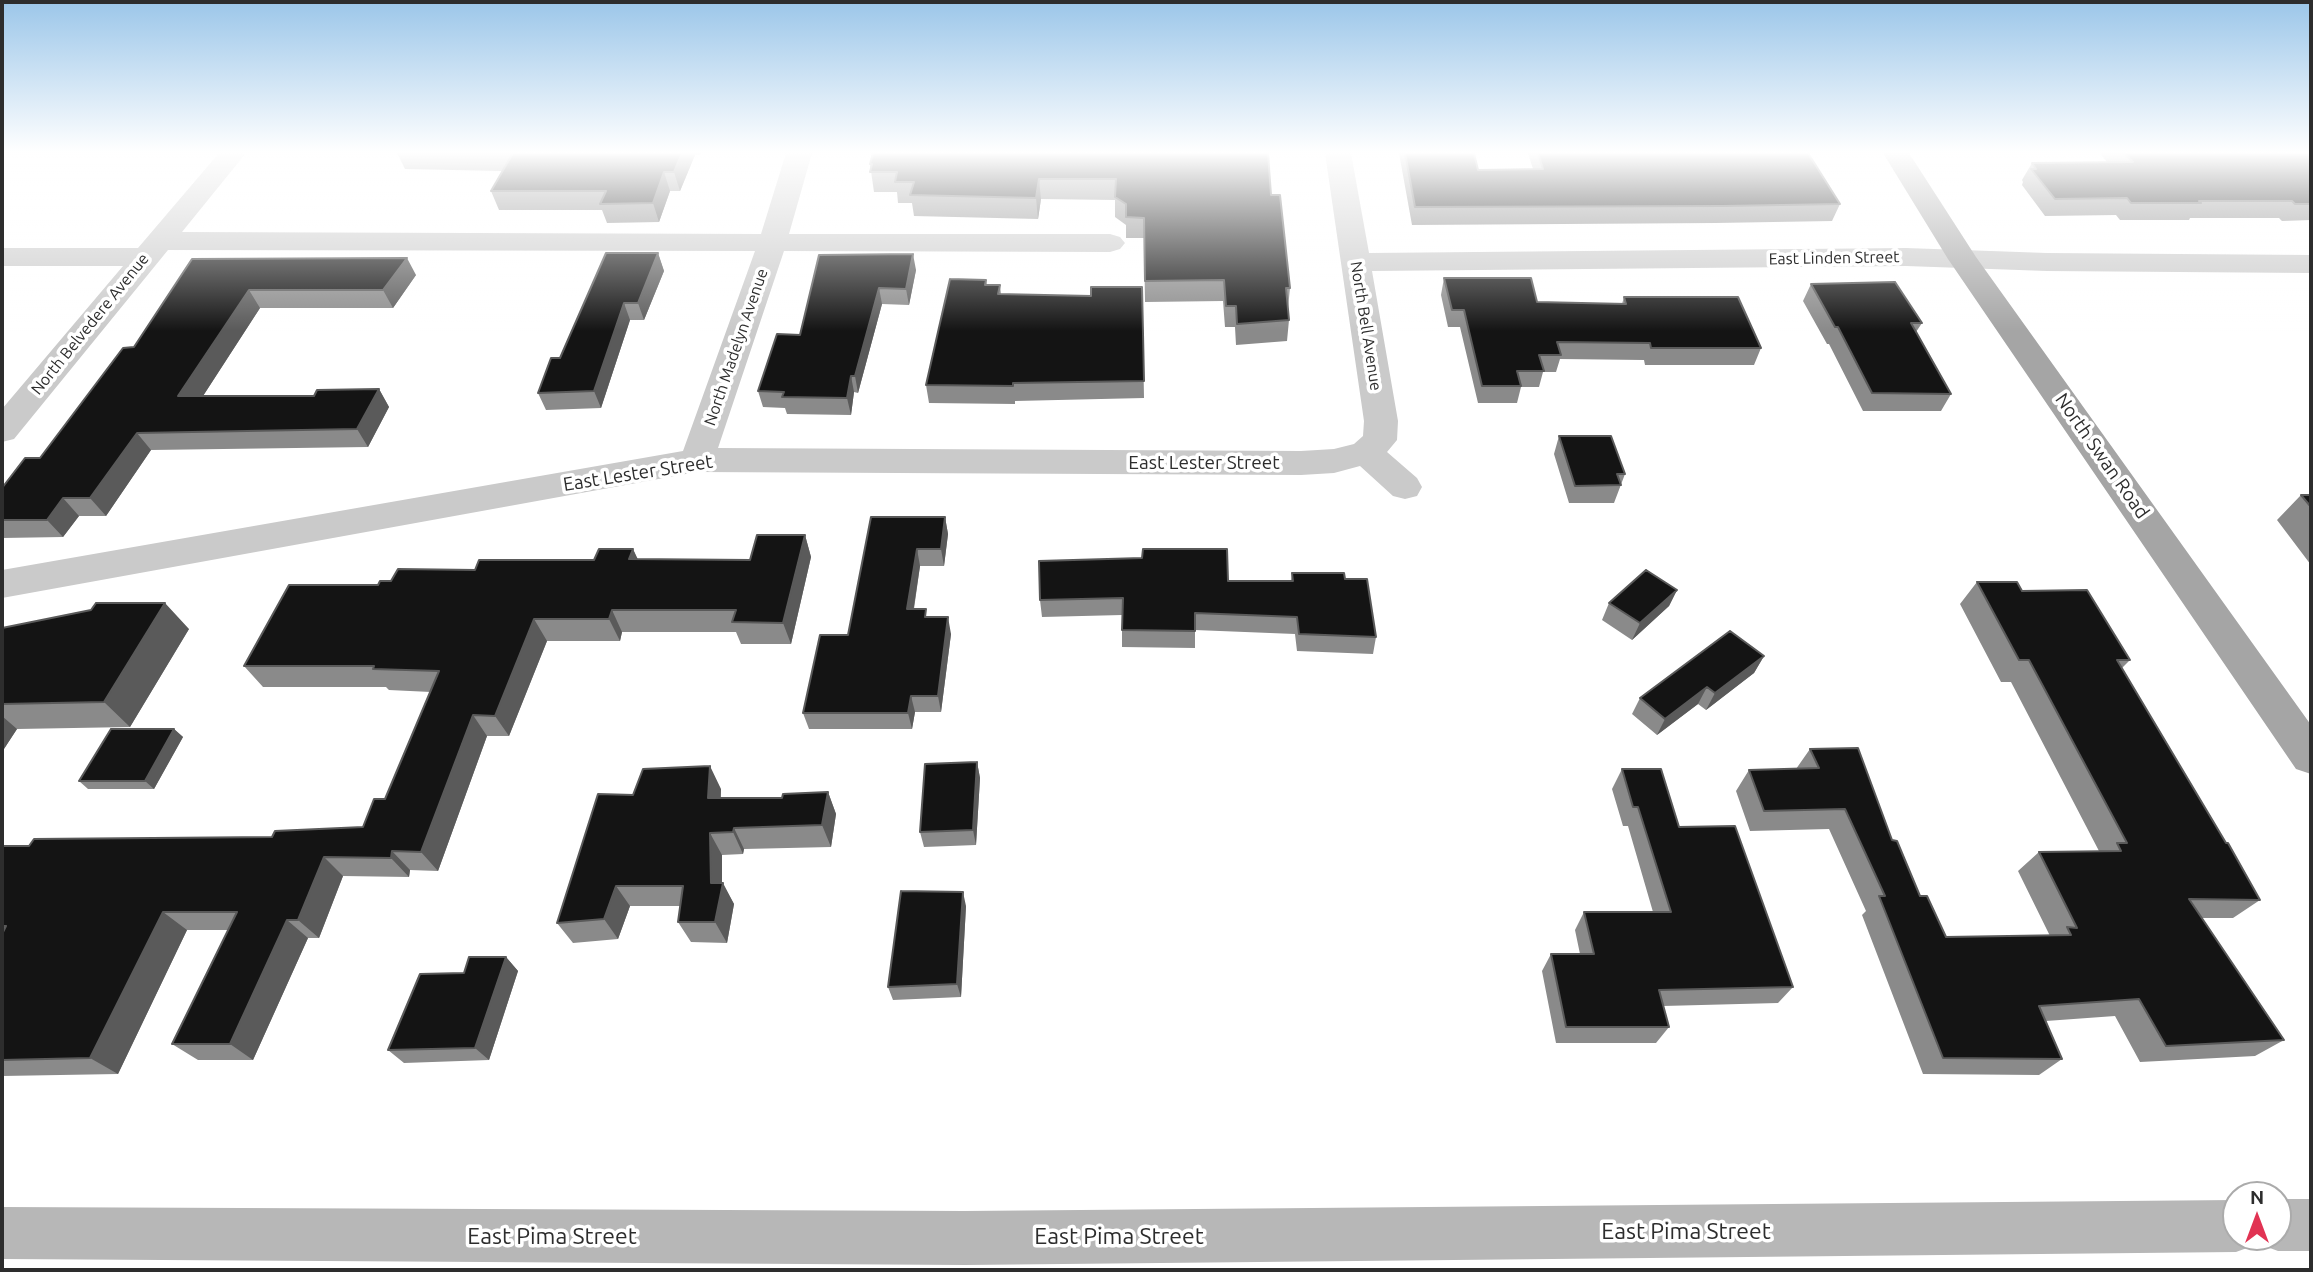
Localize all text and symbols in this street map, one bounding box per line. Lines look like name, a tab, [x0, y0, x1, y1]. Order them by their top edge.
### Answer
street label: East Linden Street	[1768, 247, 1900, 269]
street label: North Belvedere Avenue	[27, 249, 153, 399]
street label: North Bell Avenue	[1346, 260, 1386, 392]
street label: North Madelyn Avenue	[700, 266, 772, 428]
street label: North Swan Road	[2050, 389, 2154, 523]
street label: East Lester Street	[561, 450, 715, 496]
street label: East Lester Street	[1128, 452, 1280, 474]
north arrow	[2222, 1181, 2292, 1251]
text: N	[2250, 1186, 2264, 1208]
street label: East Pima Street	[1601, 1217, 1771, 1245]
street label: East Pima Street	[467, 1222, 637, 1250]
street label: East Pima Street	[1034, 1222, 1204, 1250]

